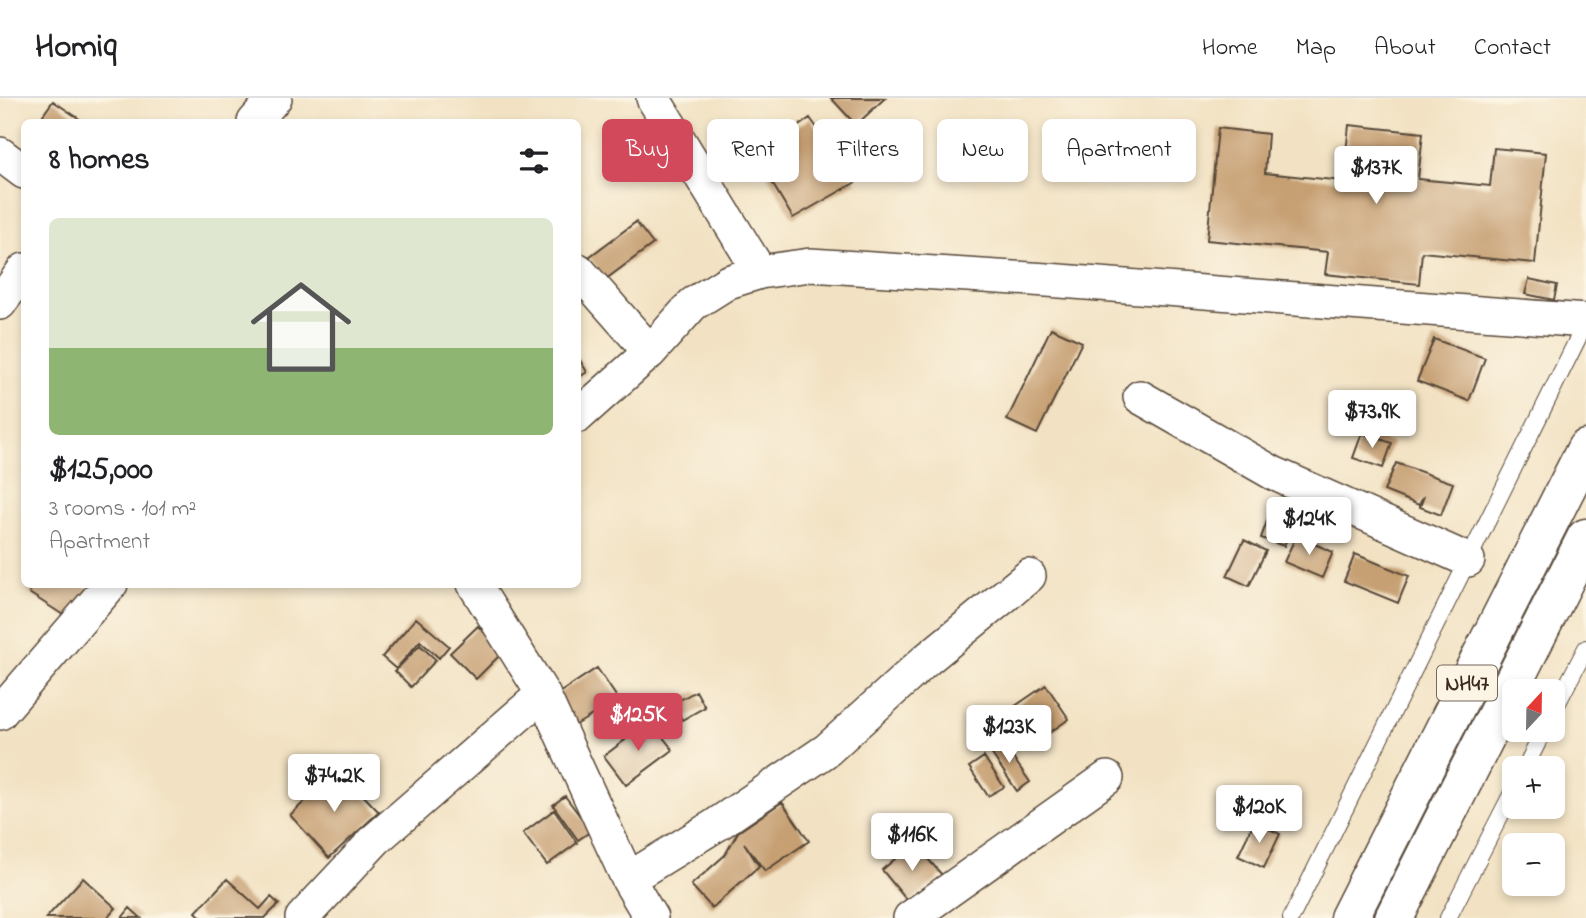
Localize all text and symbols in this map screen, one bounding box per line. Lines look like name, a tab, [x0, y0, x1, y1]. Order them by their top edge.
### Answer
text: Homiq	[35, 24, 117, 72]
text: Home	[1202, 31, 1258, 66]
text: Map	[1296, 31, 1336, 66]
text: About	[1374, 31, 1436, 66]
text: Contact	[1474, 31, 1551, 66]
chip: Buy	[602, 119, 693, 182]
chip: Rent	[707, 119, 799, 182]
chip: Filters	[813, 119, 923, 182]
chip: New	[937, 119, 1028, 182]
chip: Apartment	[1042, 119, 1196, 182]
text: 8 homes	[49, 139, 150, 183]
icon: filters	[515, 142, 553, 180]
pin: $137K	[1327, 146, 1425, 206]
text: $137K	[1350, 152, 1402, 185]
icon: home	[238, 264, 364, 390]
pin: $73.9K	[1315, 390, 1429, 450]
text: $73.9K	[1344, 396, 1400, 429]
text: $125,000	[49, 449, 153, 493]
text: 3 rooms · 101 m²	[49, 493, 196, 526]
pin: $124K	[1260, 498, 1358, 557]
text: $124K	[1282, 503, 1336, 536]
text: Apartment	[49, 526, 150, 559]
road number: NH47	[1437, 666, 1497, 700]
north arrow	[1502, 679, 1564, 742]
map controls	[1502, 679, 1565, 896]
pin: $125K	[589, 694, 687, 753]
text: $125K	[610, 699, 666, 732]
pin: $123K	[960, 706, 1058, 765]
text: $123K	[982, 711, 1036, 744]
pin: $74.2K	[277, 754, 391, 814]
button: +	[1502, 756, 1565, 819]
text: $74.2K	[304, 760, 364, 793]
pin: $120K	[1210, 786, 1308, 845]
text: $120K	[1232, 791, 1286, 824]
pin: $116K	[863, 814, 961, 873]
text: $116K	[887, 819, 937, 852]
button: −	[1502, 833, 1565, 896]

